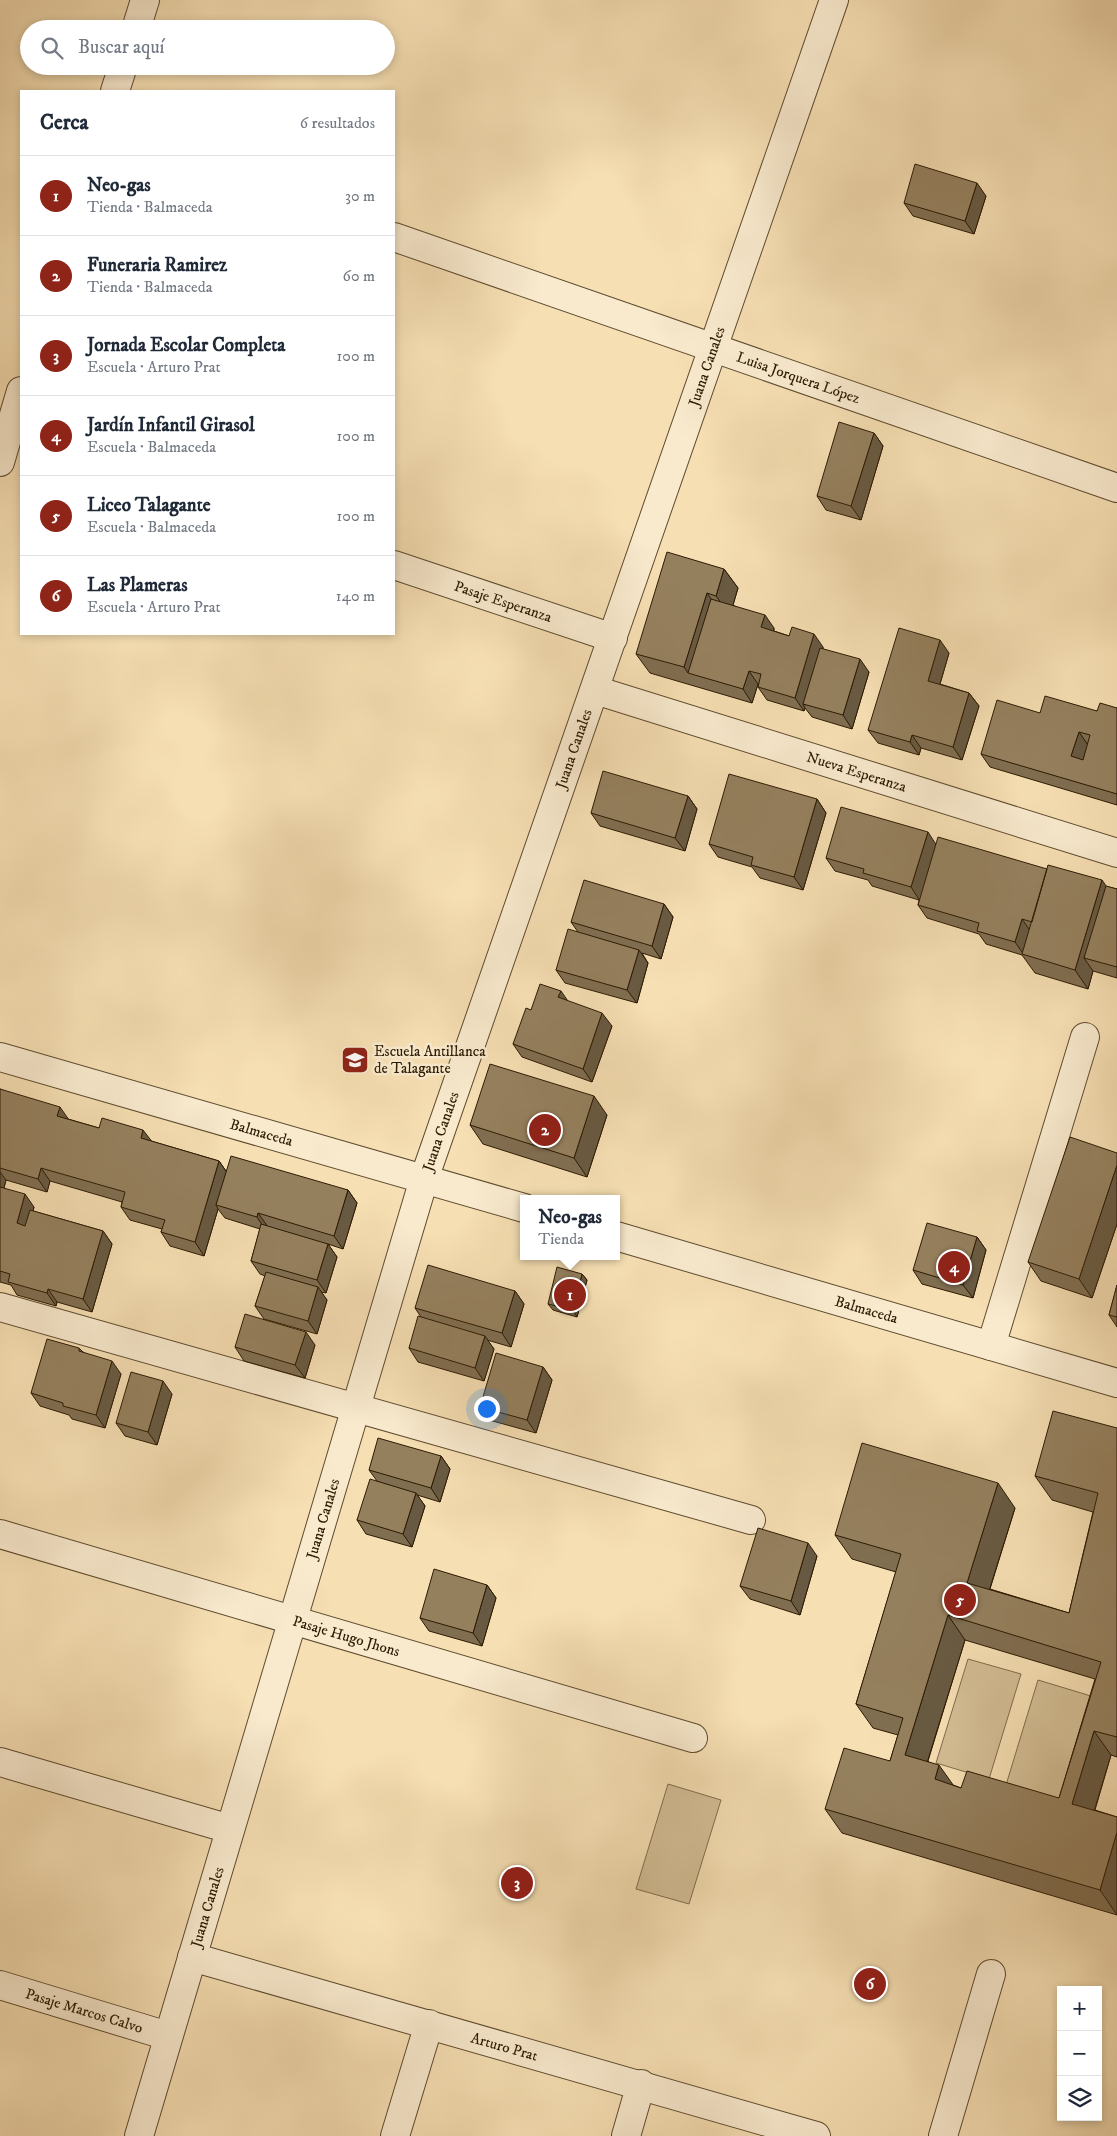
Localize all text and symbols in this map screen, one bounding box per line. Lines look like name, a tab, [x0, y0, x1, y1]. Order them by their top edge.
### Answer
search box	[20, 20, 395, 75]
icon: search	[38, 34, 66, 62]
text: Buscar aquí	[78, 36, 164, 59]
text: Cerca	[40, 110, 88, 136]
text: 6 resultados	[300, 113, 375, 133]
text: Neo-gas	[87, 174, 151, 197]
text: 1	[53, 186, 59, 206]
text: 30 m	[345, 186, 375, 206]
text: Tienda · Balmaceda	[87, 197, 212, 217]
text: Funeraria Ramirez	[87, 254, 227, 277]
text: 2	[52, 266, 60, 286]
text: 60 m	[343, 266, 375, 286]
text: Tienda · Balmaceda	[87, 277, 212, 297]
street label: Juana Canales	[683, 324, 729, 410]
text: Jornada Escolar Completa	[87, 334, 285, 357]
text: 3	[53, 346, 59, 366]
text: 100 m	[337, 346, 375, 366]
street label: Luisa Jorquera López	[734, 347, 863, 408]
text: Escuela · Arturo Prat	[87, 357, 221, 377]
text: Jardín Infantil Girasol	[87, 414, 255, 437]
text: 4	[51, 426, 61, 446]
text: 100 m	[337, 426, 375, 446]
text: Escuela · Balmaceda	[87, 437, 216, 457]
text: Liceo Talagante	[87, 494, 211, 517]
text: 5	[52, 506, 60, 526]
text: 100 m	[337, 506, 375, 526]
text: Escuela · Balmaceda	[87, 517, 216, 537]
text: Las Plameras	[87, 574, 187, 597]
street label: Pasaje Esperanza	[452, 576, 555, 627]
text: 6	[52, 586, 60, 606]
text: 140 m	[336, 586, 375, 606]
text: Escuela · Arturo Prat	[87, 597, 221, 617]
street label: Juana Canales	[550, 706, 596, 793]
street label: Nueva Esperanza	[804, 747, 909, 796]
place label: Escuela Antillanca de Talagante	[374, 1042, 486, 1078]
school or university icon: Escuela Antillanca de Talagante	[340, 1045, 370, 1075]
street label: Juana Canales	[417, 1089, 463, 1176]
pin: 2	[529, 1111, 561, 1149]
street label: Balmaceda	[228, 1114, 296, 1151]
popup	[520, 1195, 620, 1260]
text: Neo-gas	[538, 1206, 602, 1229]
text: Tienda	[538, 1229, 584, 1249]
pin: 4	[938, 1248, 970, 1286]
pin: 1	[554, 1276, 586, 1314]
street label: Balmaceda	[833, 1291, 901, 1328]
your location	[474, 1396, 500, 1422]
street label: Juana Canales	[301, 1476, 344, 1563]
pin: 5	[944, 1581, 976, 1619]
street label: Pasaje Hugo Jhons	[290, 1611, 402, 1661]
street label: Juana Canales	[186, 1864, 228, 1951]
pin: 3	[501, 1864, 533, 1902]
pin: 6	[854, 1965, 886, 2003]
street label: Pasaje Marcos Calvo	[23, 1984, 145, 2037]
map controls	[1057, 1986, 1102, 2121]
button: +	[1057, 1986, 1102, 2031]
street label: Arturo Prat	[469, 2028, 540, 2065]
button: −	[1057, 2031, 1102, 2076]
button: layers	[1057, 2076, 1102, 2121]

